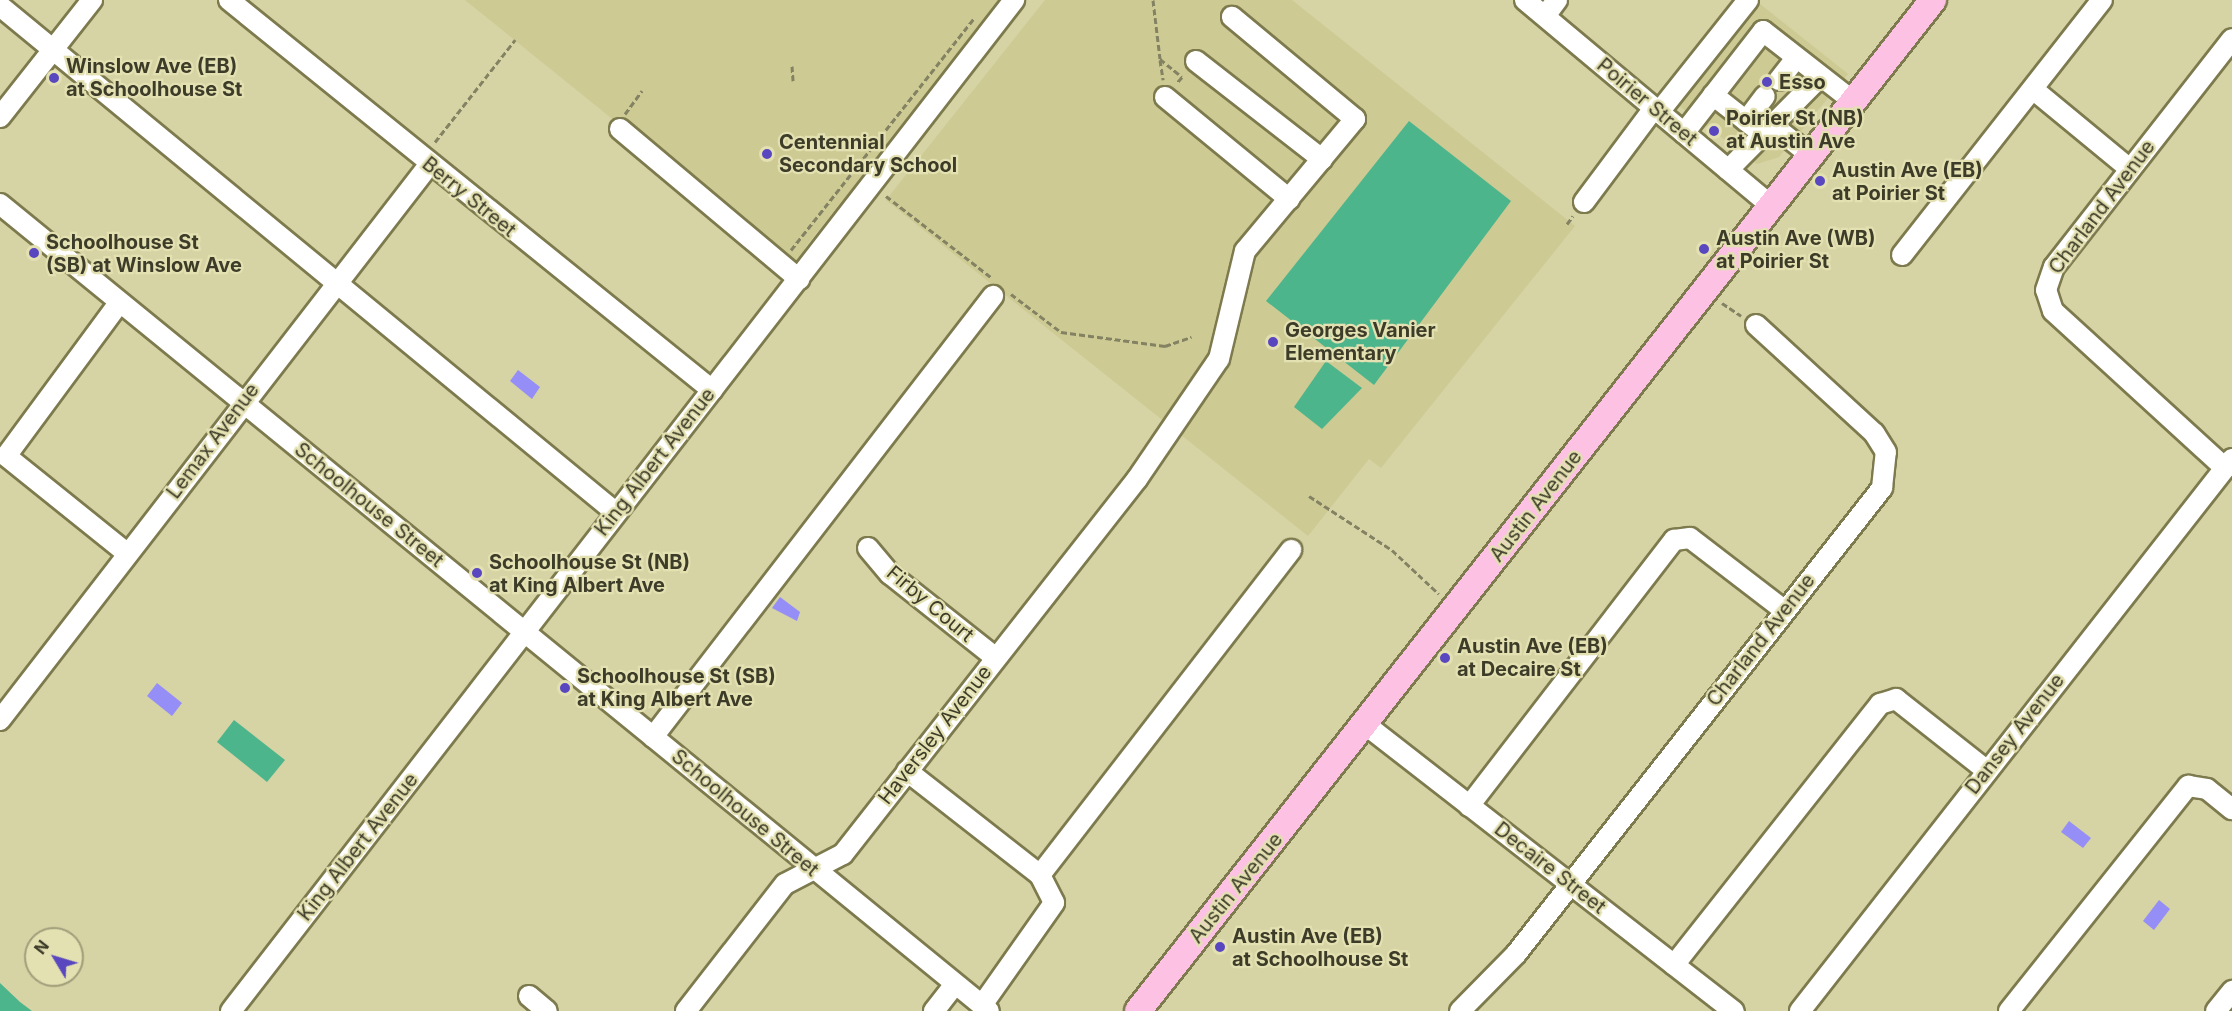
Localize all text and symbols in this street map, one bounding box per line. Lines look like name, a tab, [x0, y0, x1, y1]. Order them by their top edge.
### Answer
street label: Poirier Street	[1592, 53, 1702, 151]
place label: Winslow Ave (EB) at Schoolhouse St	[66, 54, 242, 101]
place label: Esso	[1779, 70, 1826, 94]
marker: Winslow Ave (EB) at Schoolhouse St	[47, 71, 61, 85]
marker: Esso	[1760, 75, 1774, 89]
place label: Poirier St (NB) at Austin Ave	[1726, 107, 1864, 154]
marker: Poirier St (NB) at Austin Ave	[1707, 124, 1721, 138]
place label: Centennial Secondary School	[779, 130, 957, 177]
street label: Charland Avenue	[2044, 135, 2160, 279]
marker: Centennial Secondary School	[760, 147, 774, 161]
street label: Berry Street	[417, 152, 521, 242]
place label: Austin Ave (EB) at Poirier St	[1832, 158, 1983, 205]
marker: Austin Ave (EB) at Poirier St	[1813, 174, 1827, 188]
place label: Austin Ave (WB) at Poirier St	[1716, 226, 1875, 273]
place label: Schoolhouse St (SB) at Winslow Ave	[46, 230, 242, 277]
marker: Austin Ave (WB) at Poirier St	[1697, 242, 1711, 256]
marker: Schoolhouse St (SB) at Winslow Ave	[27, 246, 41, 260]
place label: Georges Vanier Elementary	[1285, 318, 1436, 365]
marker: Georges Vanier Elementary	[1266, 335, 1280, 349]
street label: Lemax Avenue	[162, 378, 264, 504]
street label: King Albert Avenue	[590, 383, 720, 541]
street label: Schoolhouse Street	[290, 438, 448, 572]
street label: Austin Avenue	[1485, 445, 1587, 567]
place label: Schoolhouse St (NB) at King Albert Ave	[489, 550, 690, 597]
street label: Firby Court	[882, 561, 978, 647]
marker: Schoolhouse St (NB) at King Albert Ave	[470, 566, 484, 580]
street label: Charland Avenue	[1702, 569, 1820, 711]
place label: Austin Ave (EB) at Decaire St	[1457, 634, 1608, 681]
marker: Austin Ave (EB) at Decaire St	[1438, 651, 1452, 665]
street label: Haversley Avenue	[873, 661, 997, 809]
place label: Schoolhouse St (SB) at King Albert Ave	[577, 664, 776, 711]
street label: Dansey Avenue	[1960, 669, 2070, 799]
marker: Schoolhouse St (SB) at King Albert Ave	[558, 681, 572, 695]
street label: Schoolhouse Street	[666, 744, 824, 882]
street label: King Albert Avenue	[293, 768, 423, 926]
street label: Decaire Street	[1490, 817, 1610, 919]
street label: Austin Avenue	[1184, 828, 1288, 948]
place label: Austin Ave (EB) at Schoolhouse St	[1232, 924, 1408, 971]
north arrow	[24, 927, 84, 987]
text: N	[30, 936, 53, 958]
marker: Austin Ave (EB) at Schoolhouse St	[1213, 940, 1227, 954]

